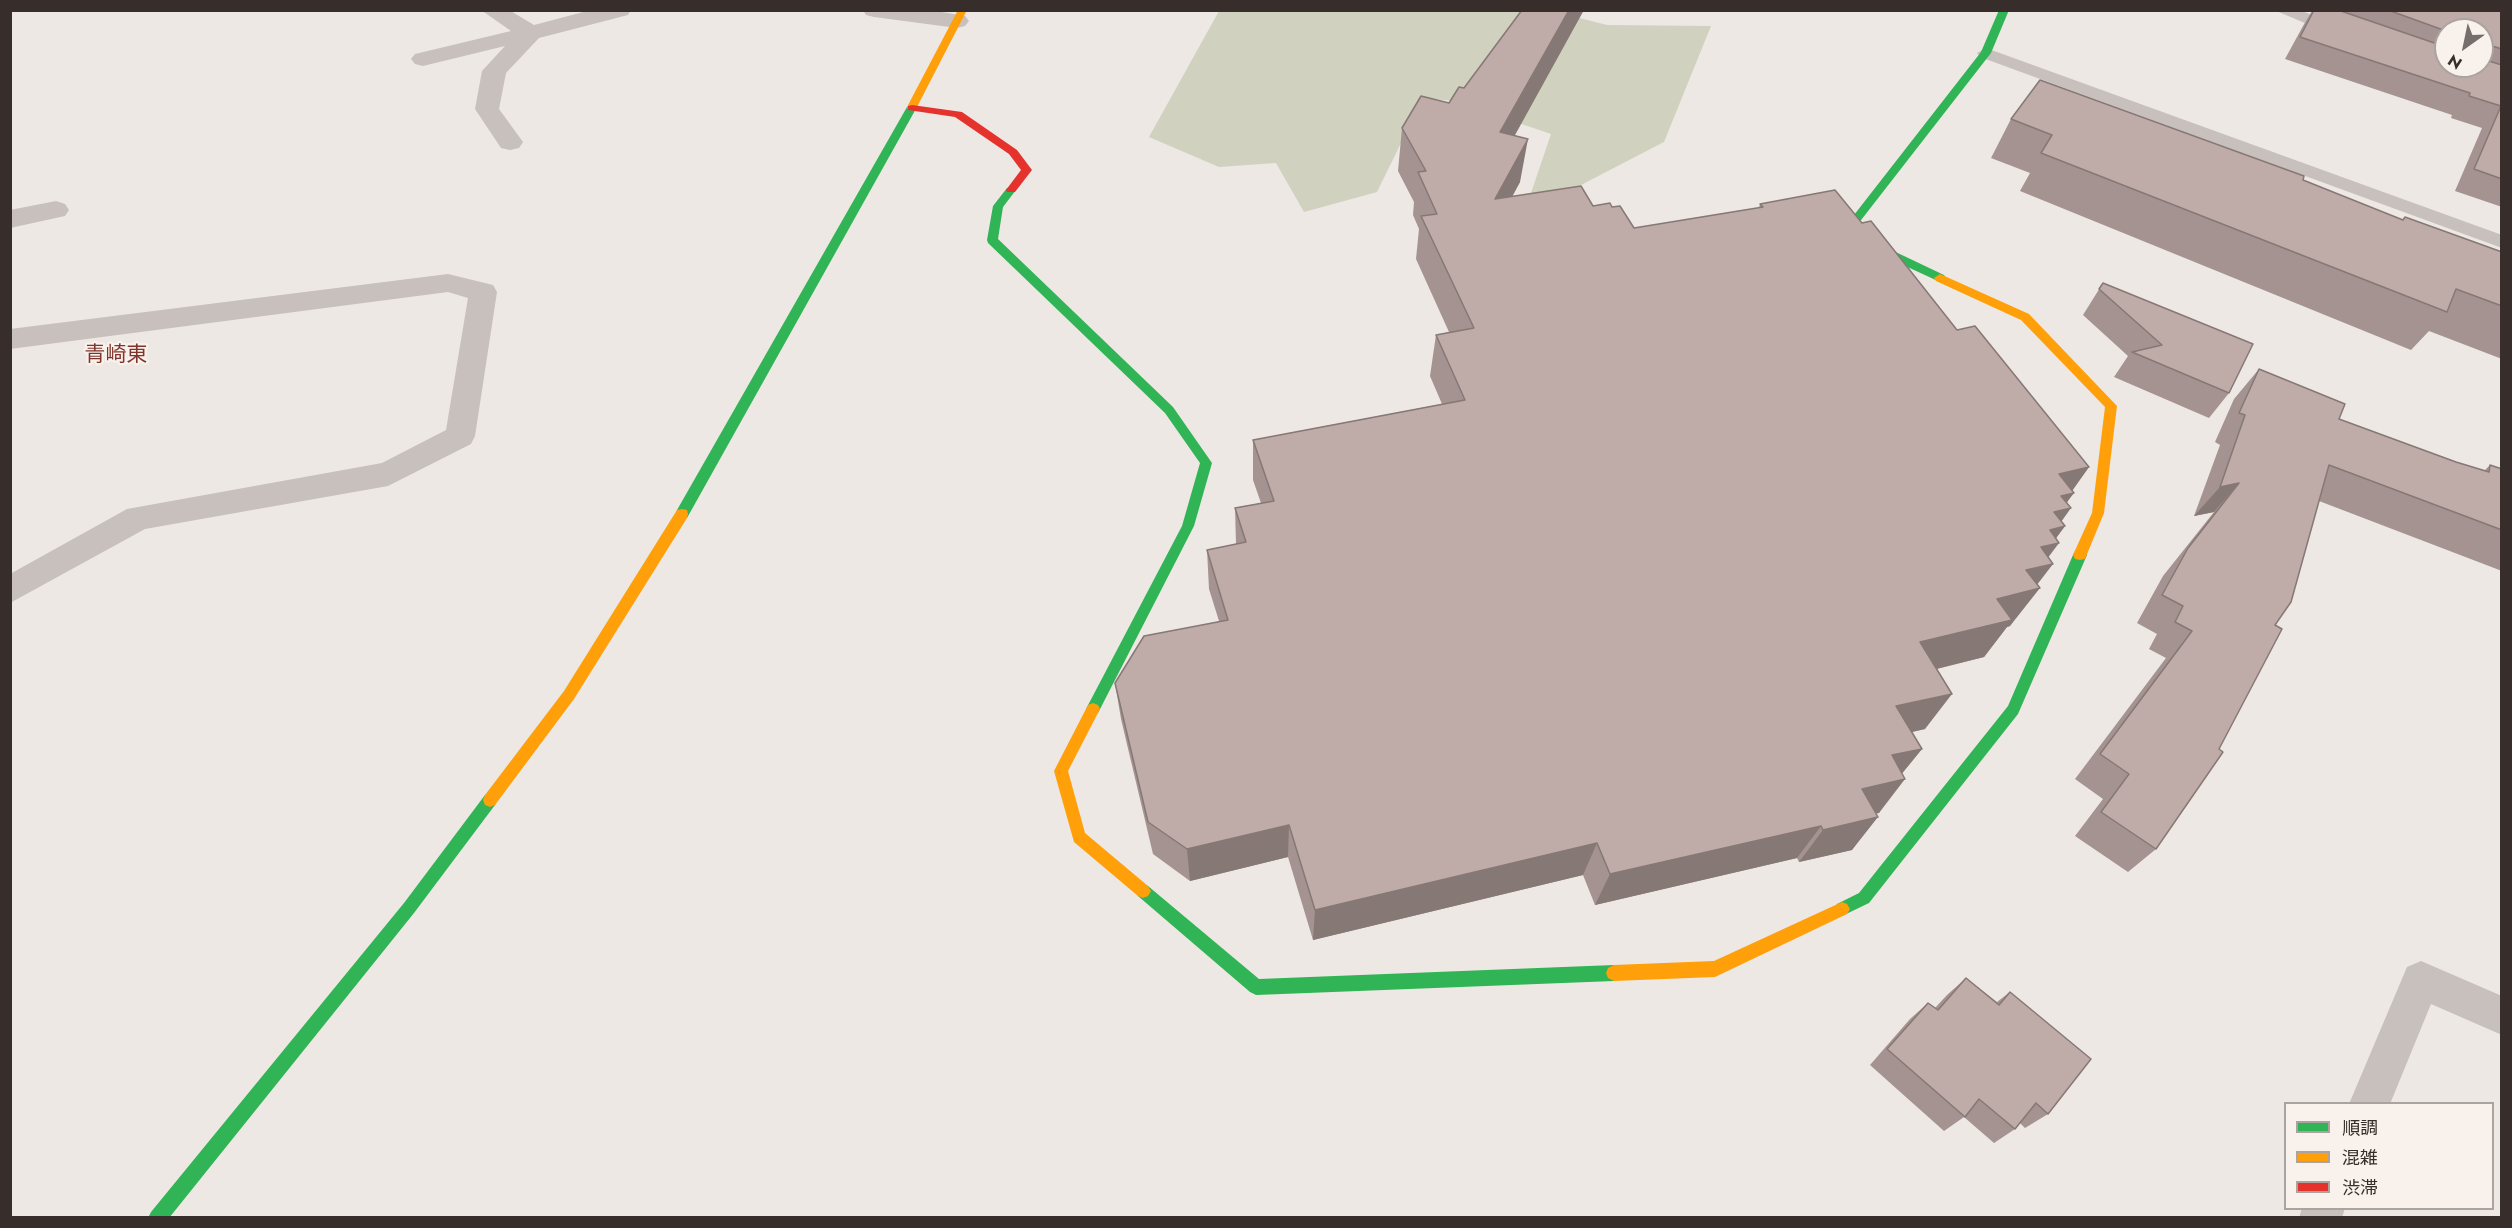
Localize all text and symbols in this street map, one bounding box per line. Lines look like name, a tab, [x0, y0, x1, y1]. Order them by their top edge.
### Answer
north arrow	[2434, 18, 2494, 78]
text: N	[2443, 49, 2467, 75]
district label: 青崎東	[85, 343, 147, 369]
legend	[2284, 1102, 2494, 1210]
text: 順調	[2342, 1115, 2378, 1141]
text: 混雑	[2342, 1145, 2378, 1171]
text: 渋滞	[2342, 1175, 2378, 1201]

